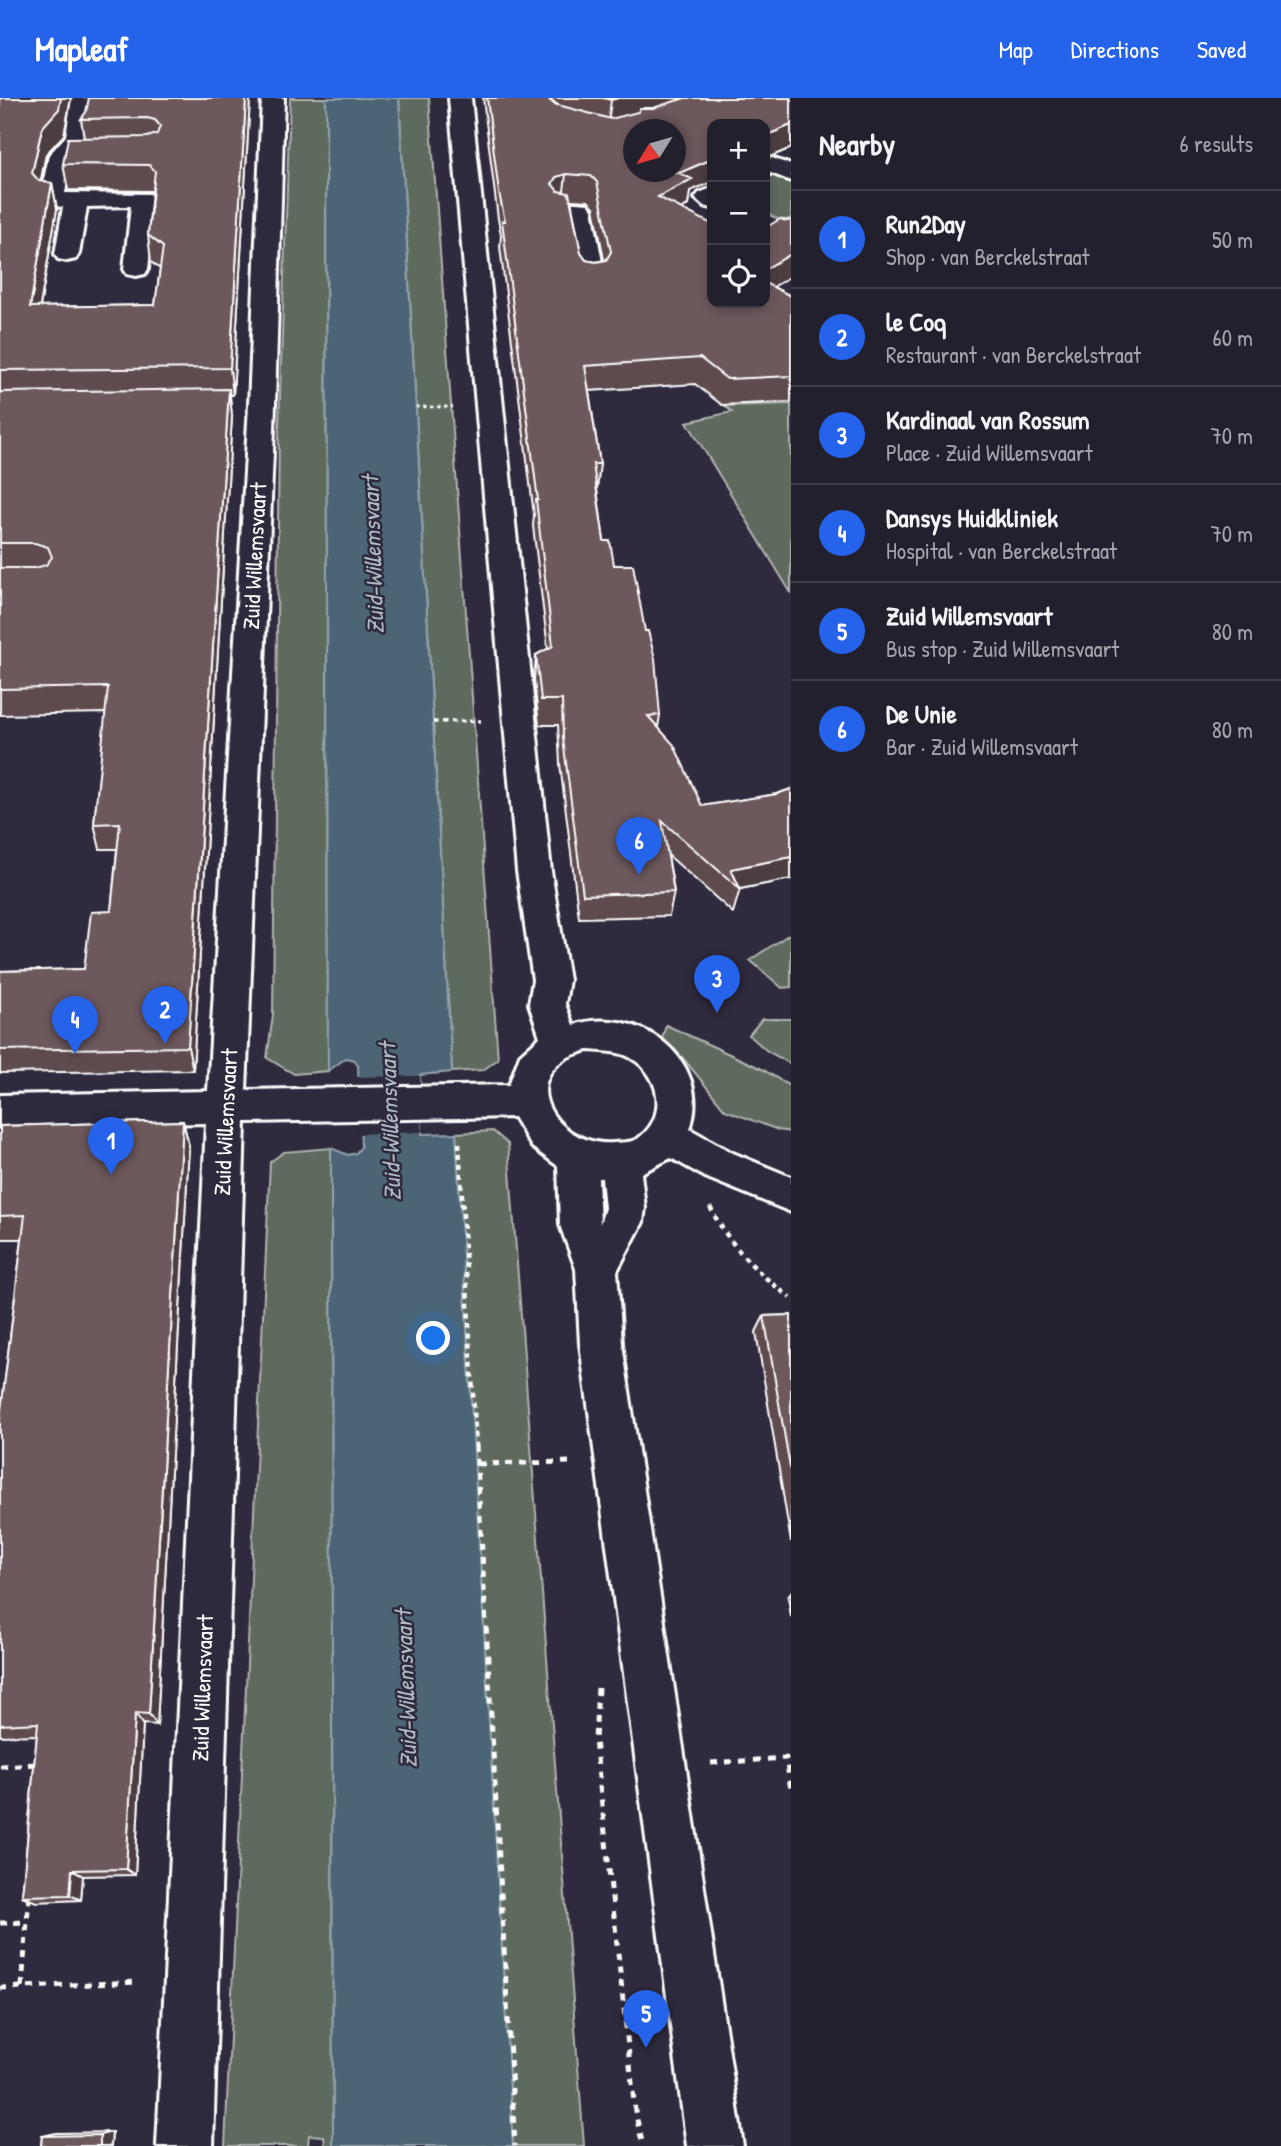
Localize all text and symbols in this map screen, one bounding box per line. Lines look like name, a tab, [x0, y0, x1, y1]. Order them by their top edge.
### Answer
text: Mapleaf	[35, 27, 128, 71]
text: Map	[999, 33, 1033, 65]
text: Directions	[1071, 33, 1159, 65]
text: Saved	[1197, 33, 1246, 65]
north arrow	[623, 119, 686, 182]
map controls	[707, 119, 770, 308]
button: +	[707, 119, 770, 182]
text: Nearby	[819, 124, 895, 164]
text: 6 results	[1180, 128, 1253, 159]
button: −	[707, 182, 770, 245]
text: Run2Day	[886, 206, 966, 241]
text: 1	[838, 224, 846, 255]
text: 50 m	[1212, 224, 1253, 255]
text: Shop · van Berckelstraat	[886, 241, 1089, 272]
button: locate	[707, 245, 770, 308]
text: le Coq	[886, 304, 946, 339]
text: 2	[837, 322, 847, 353]
text: 60 m	[1213, 322, 1253, 353]
text: Restaurant · van Berckelstraat	[886, 339, 1141, 370]
text: Kardinaal van Rossum	[886, 402, 1090, 437]
text: 3	[837, 420, 847, 451]
text: 70 m	[1210, 420, 1253, 451]
text: Place · Zuid Willemsvaart	[886, 437, 1093, 468]
water label: Zuid-Willemsvaart	[353, 472, 391, 634]
street label: Zuid Willemsvaart	[235, 481, 273, 630]
text: Dansys Huidkliniek	[886, 500, 1058, 535]
text: 4	[838, 518, 846, 549]
text: 70 m	[1210, 518, 1253, 549]
text: Hospital · van Berckelstraat	[886, 535, 1117, 566]
text: Zuid Willemsvaart	[886, 598, 1052, 633]
text: 5	[837, 616, 847, 647]
text: 80 m	[1212, 616, 1253, 647]
text: Bus stop · Zuid Willemsvaart	[886, 633, 1119, 664]
text: De Unie	[886, 696, 957, 731]
text: 6	[837, 714, 847, 745]
text: 80 m	[1212, 714, 1253, 745]
text: Bar · Zuid Willemsvaart	[886, 731, 1078, 762]
pin: 6	[616, 817, 662, 875]
pin: 3	[694, 955, 740, 1013]
pin: 2	[142, 986, 188, 1044]
pin: 4	[52, 996, 98, 1054]
water label: Zuid-Willemsvaart	[370, 1039, 408, 1201]
street label: Zuid Willemsvaart	[206, 1047, 244, 1196]
pin: 1	[88, 1117, 134, 1175]
your location	[416, 1321, 450, 1355]
water label: Zuid-Willemsvaart	[386, 1606, 424, 1768]
street label: Zuid Willemsvaart	[184, 1613, 220, 1762]
pin: 5	[623, 1990, 669, 2048]

